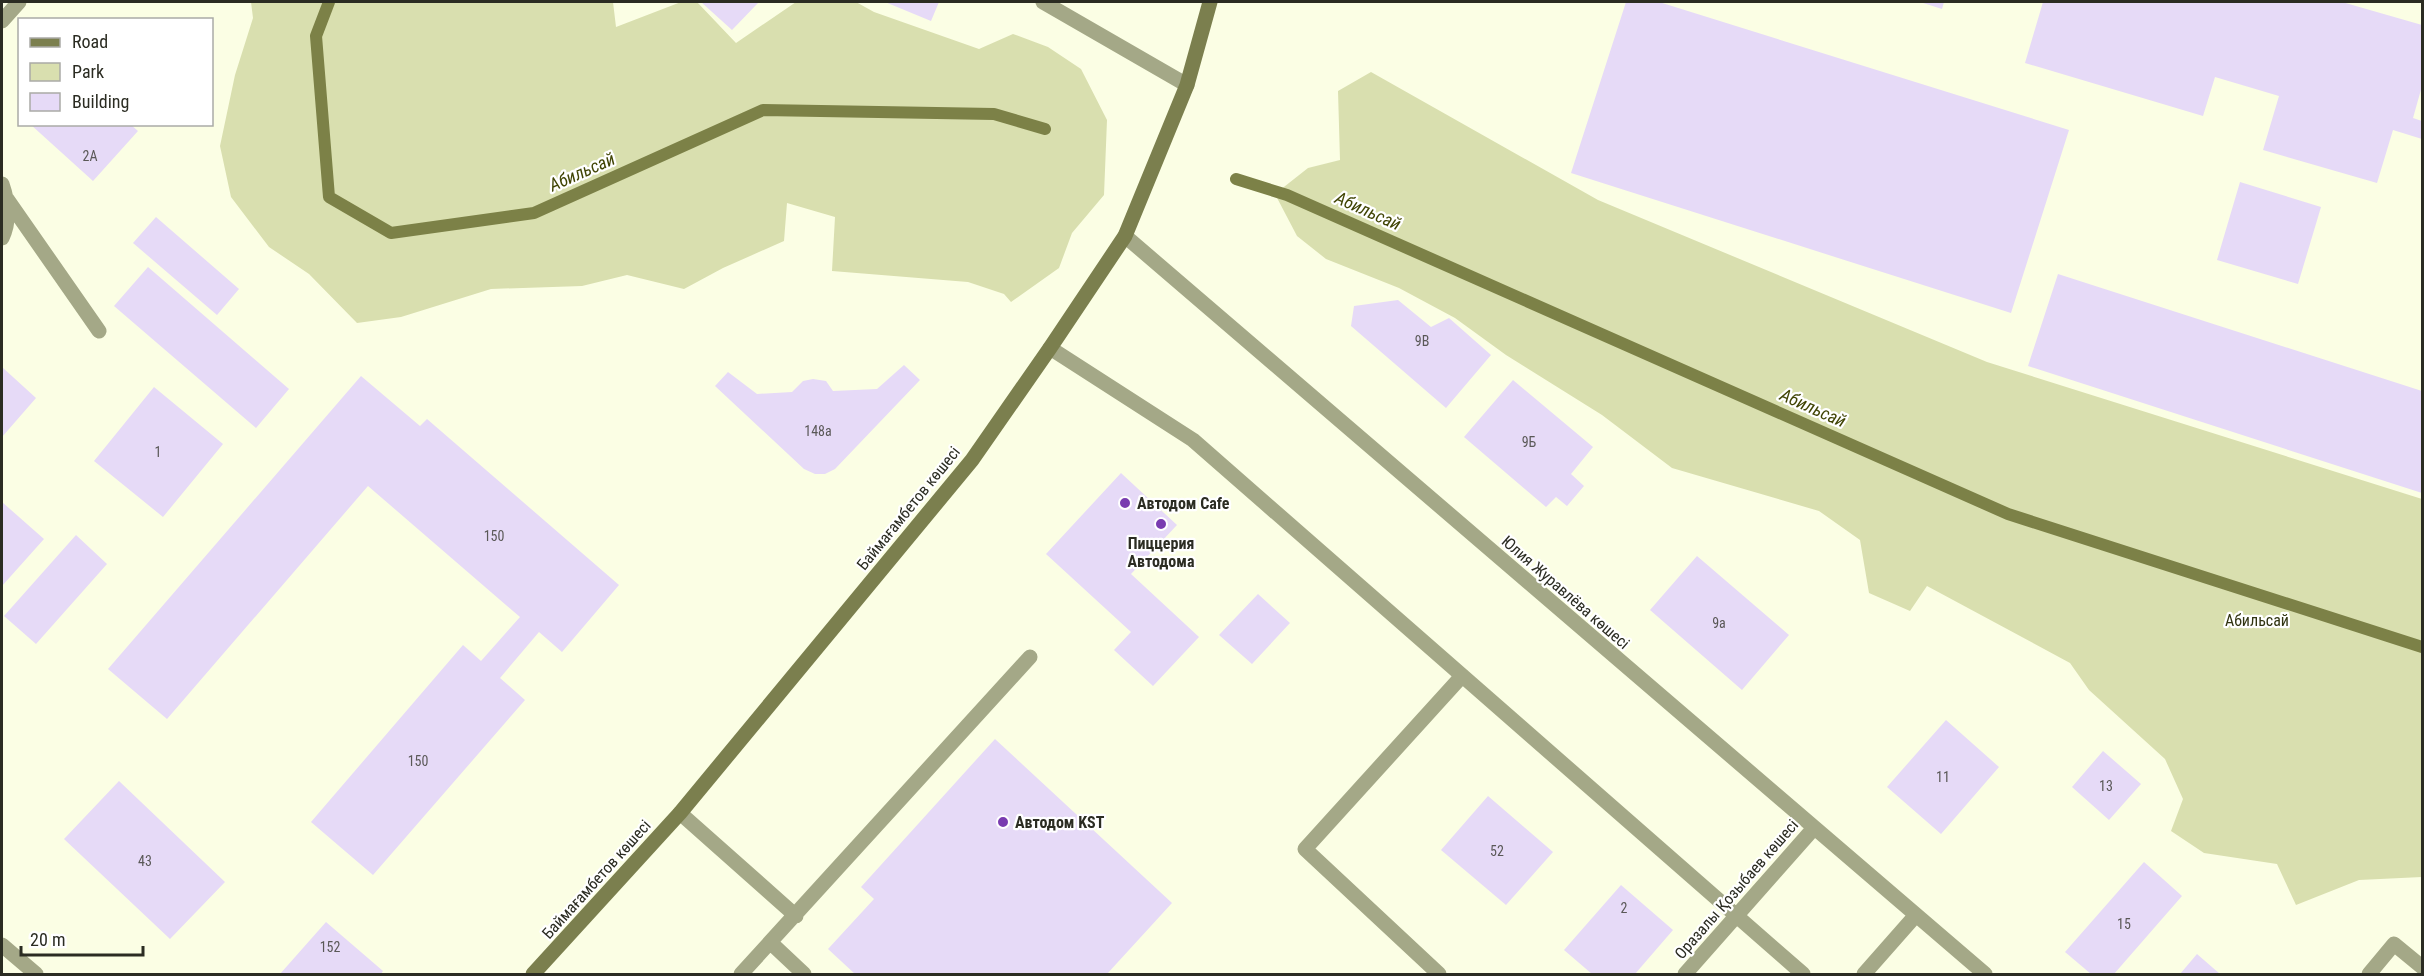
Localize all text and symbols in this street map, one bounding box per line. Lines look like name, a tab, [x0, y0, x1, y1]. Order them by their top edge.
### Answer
legend	[18, 18, 213, 126]
text: Road	[72, 31, 108, 52]
text: Park	[72, 61, 104, 82]
text: Building	[72, 91, 129, 112]
house number: 2А	[83, 148, 97, 164]
water label: Абильсай	[545, 148, 618, 196]
water label: Абильсай	[1331, 186, 1404, 234]
house number: 9В	[1415, 333, 1429, 349]
water label: Абильсай	[1776, 383, 1849, 431]
house number: 148а	[804, 423, 832, 439]
house number: 9Б	[1522, 434, 1537, 450]
street label: Баймағамбетов көшесі	[853, 443, 964, 574]
house number: 1	[155, 444, 161, 460]
place label: Автодом Cafe	[1137, 494, 1230, 513]
marker: Автодом Cafe	[1118, 496, 1132, 510]
marker: Пиццерия Автодома	[1154, 517, 1168, 531]
house number: 150	[484, 528, 504, 544]
street label: Юлия Журавлёва көшесі	[1498, 532, 1633, 653]
place label: Пиццерия Автодома	[1127, 534, 1195, 571]
park label: Абильсай	[2225, 611, 2289, 630]
house number: 9а	[1712, 615, 1726, 631]
house number: 150	[408, 753, 428, 769]
house number: 11	[1936, 769, 1950, 785]
house number: 13	[2099, 778, 2113, 794]
place label: Автодом KST	[1015, 813, 1105, 832]
marker: Автодом KST	[996, 815, 1010, 829]
street label: Баймағамбетов көшесі	[538, 816, 655, 943]
street label: Оразалы Қозыбаев көшесі	[1671, 816, 1802, 963]
house number: 52	[1490, 843, 1504, 859]
house number: 43	[138, 853, 152, 869]
house number: 2	[1621, 900, 1628, 916]
house number: 15	[2117, 916, 2131, 932]
scale bar	[21, 919, 142, 957]
text: 20 m	[30, 929, 65, 950]
house number: 152	[320, 939, 340, 955]

